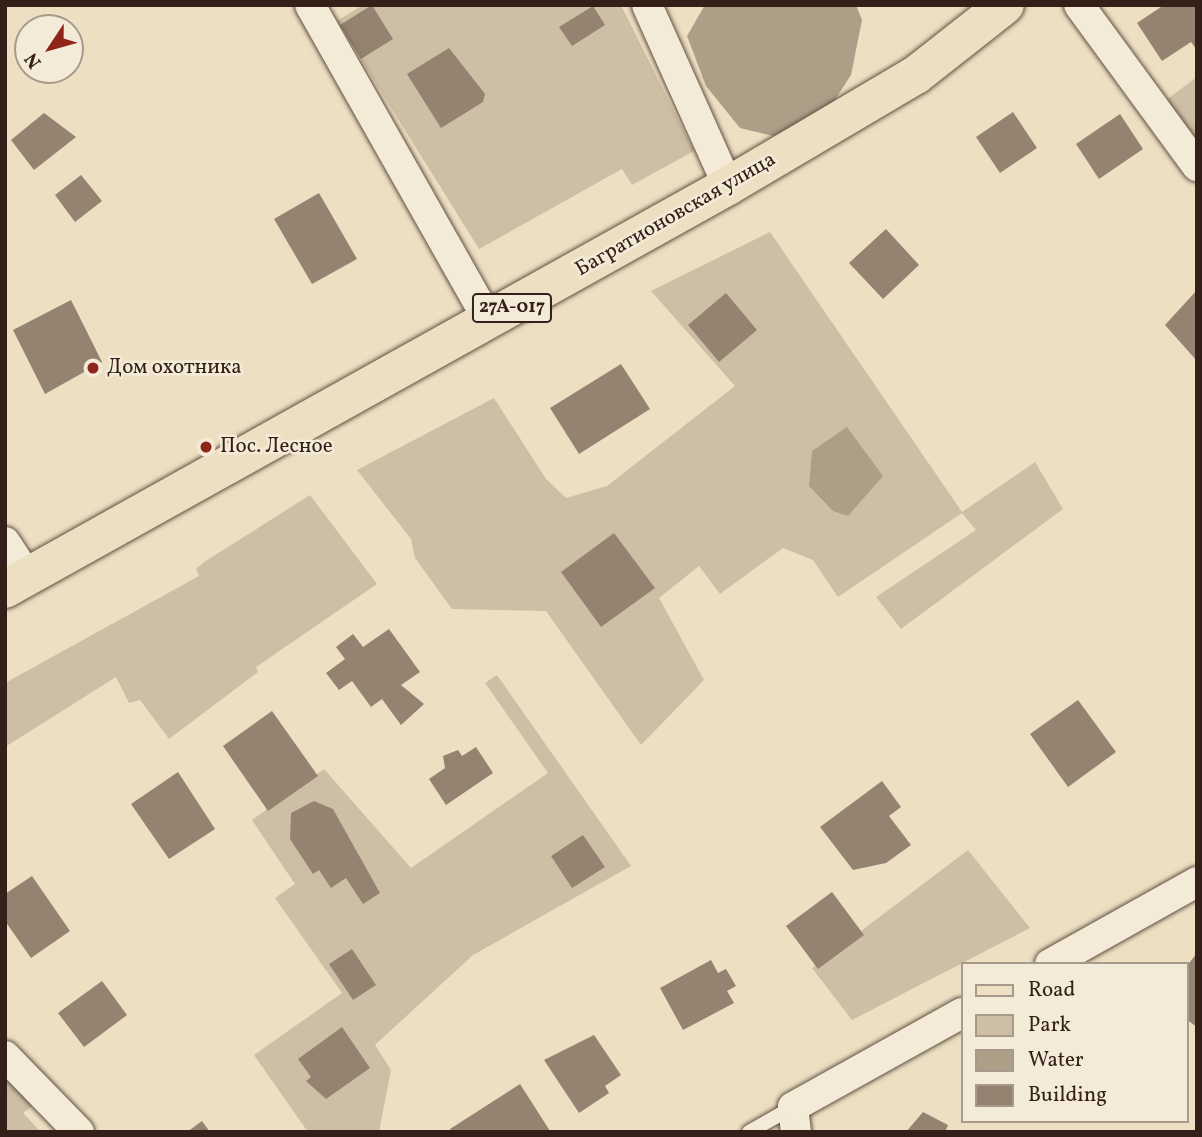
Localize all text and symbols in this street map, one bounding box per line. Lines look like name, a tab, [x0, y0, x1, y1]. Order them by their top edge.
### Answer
north arrow	[14, 14, 84, 84]
text: N	[19, 47, 48, 73]
street label: Багратионовская улица	[571, 147, 781, 283]
road number: 27А-017	[472, 292, 552, 324]
place label: Дом охотника	[107, 355, 242, 381]
marker: Дом охотника	[85, 360, 101, 376]
place label: Пос. Лесное	[220, 434, 333, 460]
marker: Пос. Лесное	[198, 439, 214, 455]
legend	[960, 962, 1188, 1123]
text: Road	[1028, 976, 1075, 1005]
text: Park	[1028, 1011, 1071, 1040]
text: Water	[1028, 1046, 1084, 1075]
text: Building	[1028, 1081, 1107, 1110]

